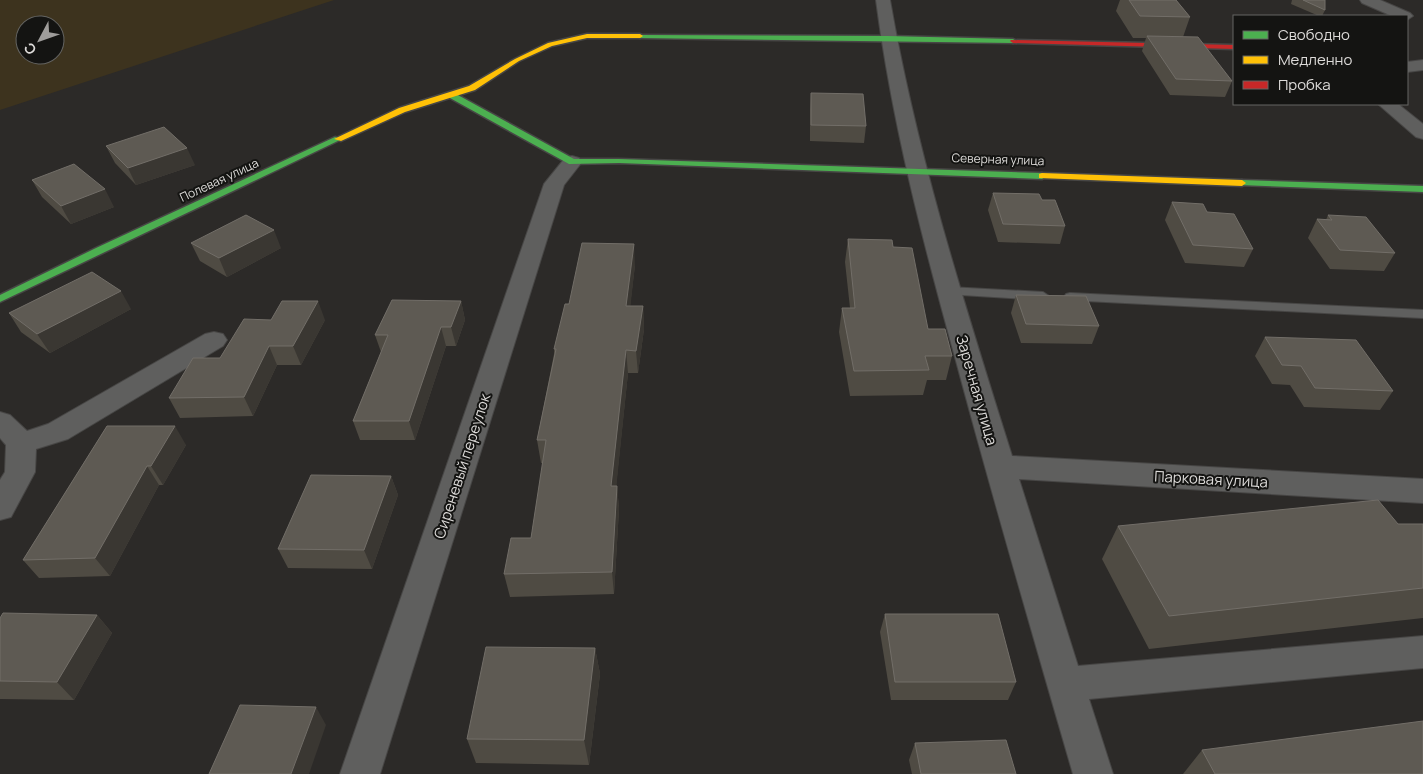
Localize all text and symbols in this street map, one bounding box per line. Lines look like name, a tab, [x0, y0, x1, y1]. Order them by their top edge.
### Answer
north arrow	[15, 15, 65, 65]
legend	[1233, 15, 1408, 105]
text: Свободно	[1278, 24, 1350, 45]
text: С	[19, 39, 40, 59]
text: Медленно	[1278, 49, 1352, 70]
text: Пробка	[1278, 74, 1331, 95]
street label: Северная улица	[951, 149, 1045, 169]
street label: Полевая улица	[177, 154, 261, 206]
street label: Заречная улица	[951, 332, 1003, 448]
street label: Сиреневый переулок	[429, 390, 496, 541]
street label: Парковая улица	[1154, 466, 1268, 492]

